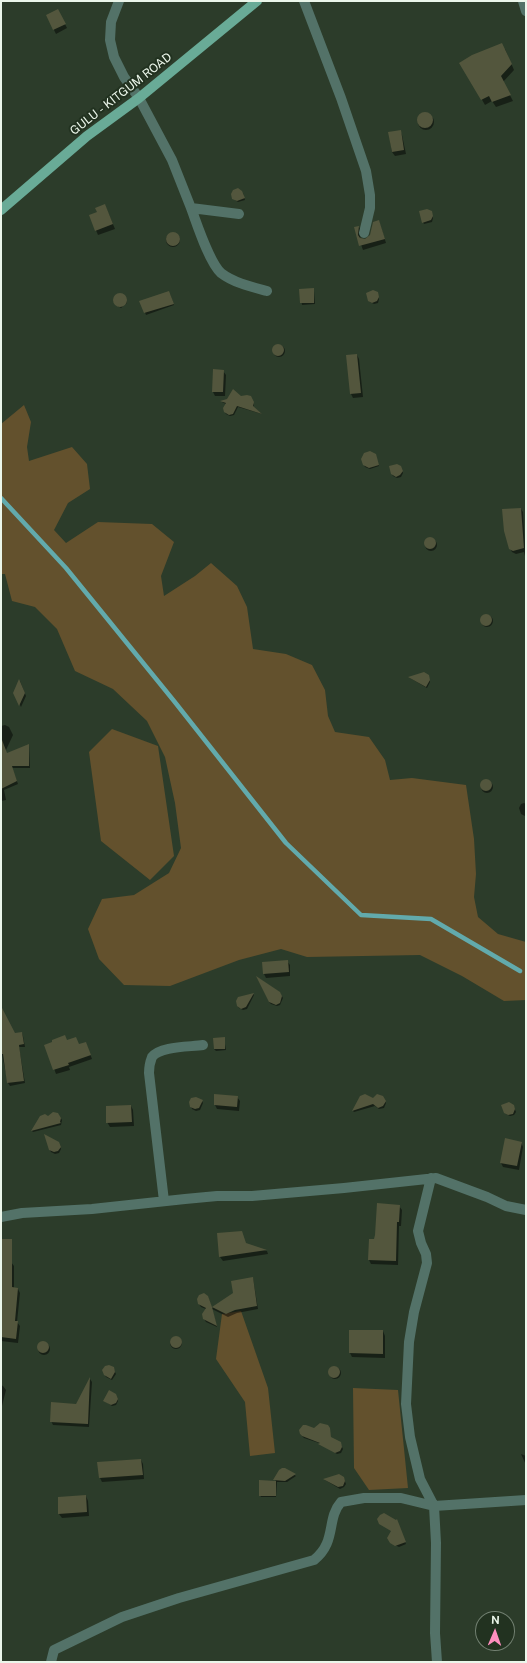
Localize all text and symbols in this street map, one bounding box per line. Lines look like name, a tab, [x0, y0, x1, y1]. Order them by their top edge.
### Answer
street label: GULU - KITGUM ROAD	[67, 50, 175, 138]
north arrow	[475, 1611, 515, 1651]
text: N	[491, 1614, 500, 1626]

